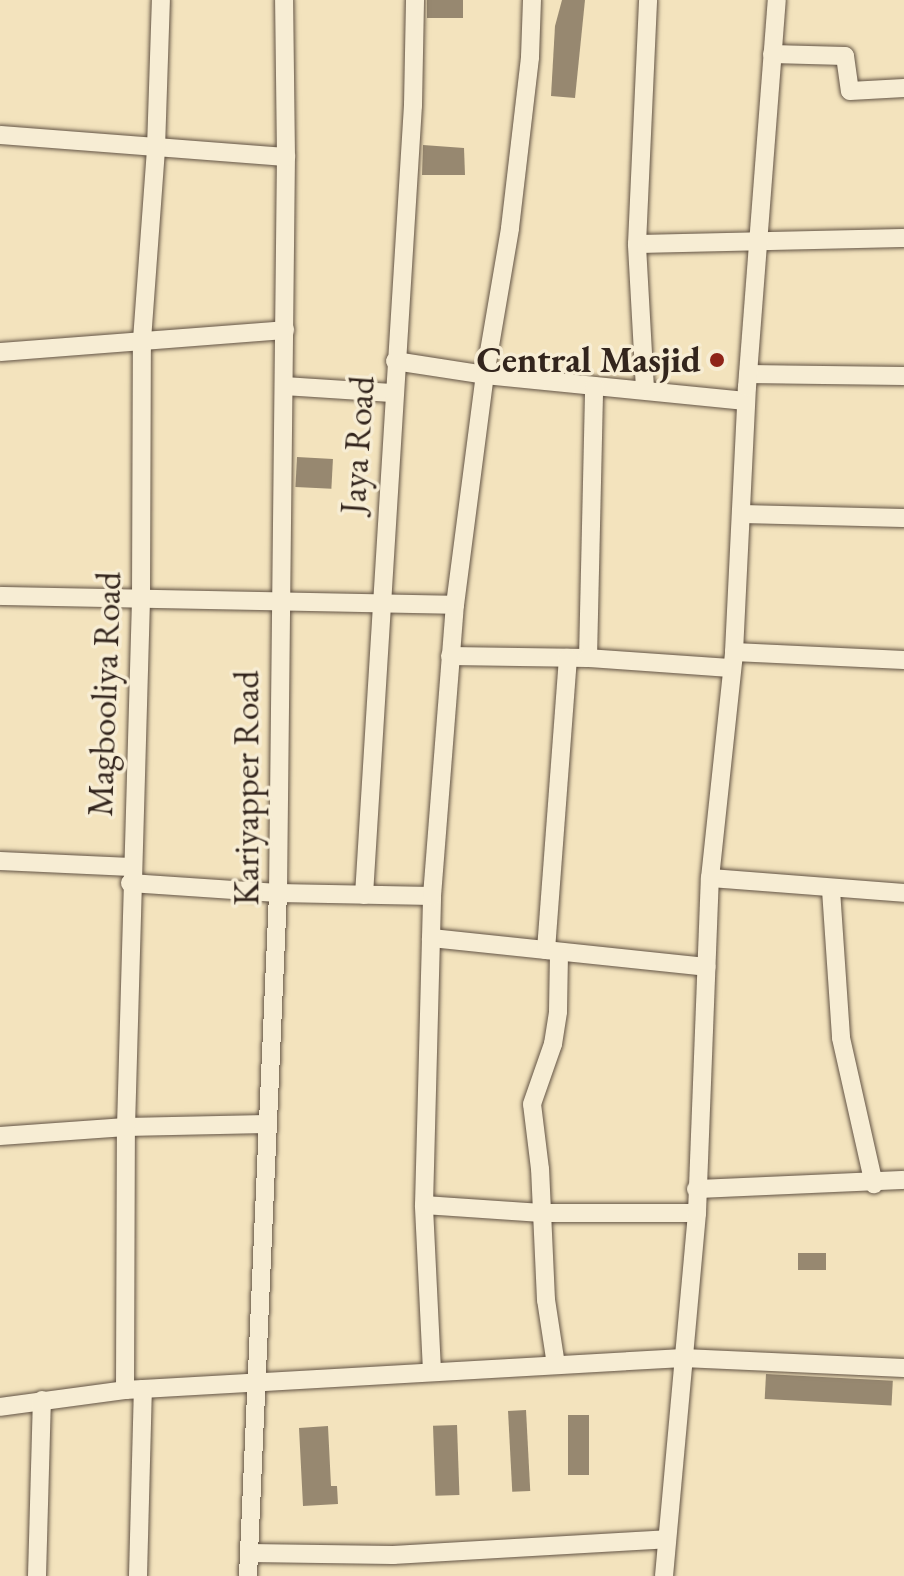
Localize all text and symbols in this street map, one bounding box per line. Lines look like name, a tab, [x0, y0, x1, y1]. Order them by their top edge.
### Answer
place label: Central Masjid	[477, 338, 701, 382]
marker: Central Masjid	[708, 351, 726, 369]
street label: Jaya Road	[331, 374, 383, 516]
street label: Magbooliya Road	[78, 571, 130, 817]
street label: Kariyapper Road	[224, 670, 268, 906]

